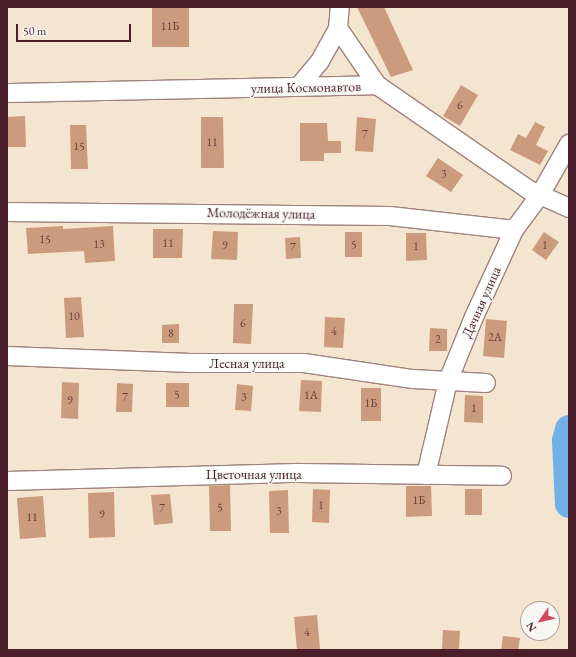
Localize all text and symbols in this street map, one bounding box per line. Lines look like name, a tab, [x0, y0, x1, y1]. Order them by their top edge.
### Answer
scale bar	[18, 16, 133, 42]
house number: 11Б	[161, 20, 179, 34]
text: 50 m	[23, 23, 46, 39]
street label: улица Космонавтов	[251, 78, 361, 96]
house number: 6	[457, 99, 463, 113]
house number: 7	[362, 128, 368, 142]
house number: 11	[206, 136, 218, 150]
house number: 15	[73, 140, 85, 154]
house number: 3	[441, 168, 447, 182]
street label: Молодёжная улица	[207, 204, 315, 222]
house number: 15	[39, 233, 51, 247]
house number: 11	[162, 237, 174, 251]
house number: 13	[93, 238, 105, 252]
house number: 5	[351, 238, 357, 252]
house number: 9	[222, 239, 228, 253]
house number: 1	[542, 239, 548, 253]
house number: 1	[413, 240, 419, 254]
house number: 7	[290, 241, 296, 255]
street label: Дачная улица	[458, 264, 504, 340]
house number: 10	[68, 310, 80, 324]
house number: 6	[240, 317, 246, 331]
house number: 4	[331, 325, 337, 339]
house number: 8	[168, 327, 174, 341]
house number: 2А	[488, 331, 502, 345]
house number: 2	[435, 333, 441, 347]
street label: Лесная улица	[209, 355, 285, 371]
house number: 5	[174, 388, 180, 402]
house number: 1А	[304, 389, 318, 403]
house number: 7	[122, 391, 128, 405]
house number: 3	[241, 391, 247, 405]
house number: 9	[67, 394, 73, 408]
house number: 1Б	[365, 397, 377, 411]
house number: 1	[471, 402, 477, 416]
street label: Цветочная улица	[206, 466, 302, 482]
house number: 1Б	[413, 494, 425, 508]
house number: 1	[318, 499, 324, 513]
house number: 5	[217, 501, 223, 515]
house number: 7	[159, 502, 165, 516]
house number: 3	[276, 505, 282, 519]
house number: 9	[99, 508, 105, 522]
house number: 11	[26, 511, 38, 525]
north arrow	[520, 601, 560, 641]
text: N	[523, 620, 539, 635]
house number: 4	[304, 626, 310, 640]

